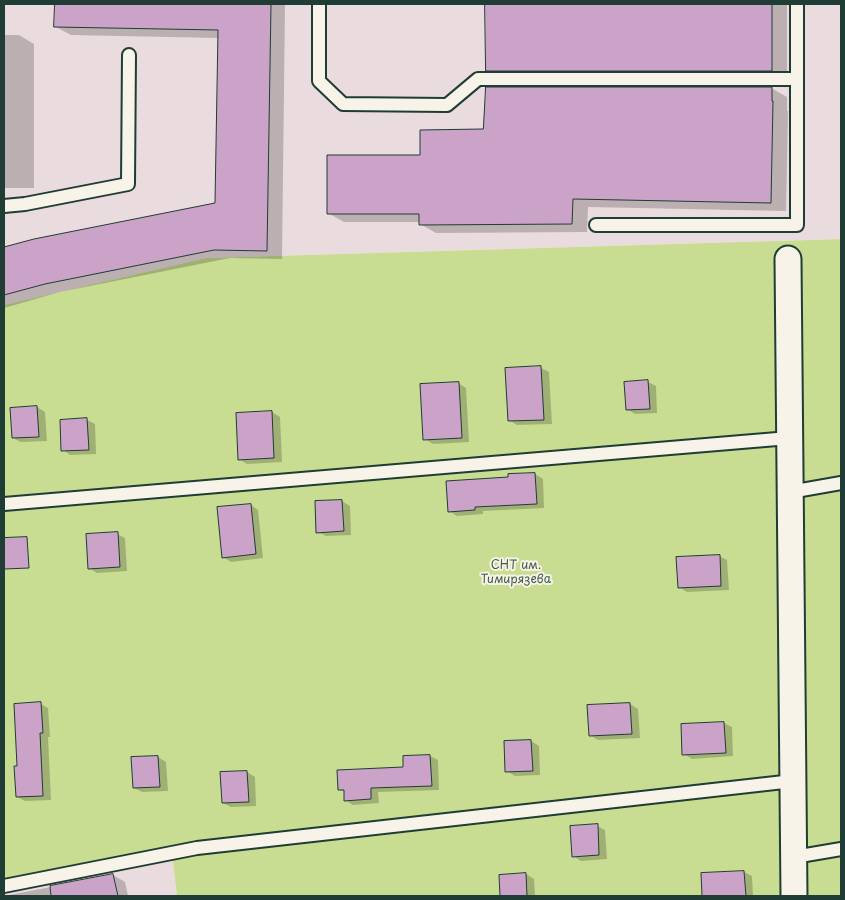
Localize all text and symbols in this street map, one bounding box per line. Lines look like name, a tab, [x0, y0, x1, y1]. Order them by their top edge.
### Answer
park label: СНТ им. Тимирязева	[481, 559, 551, 587]

